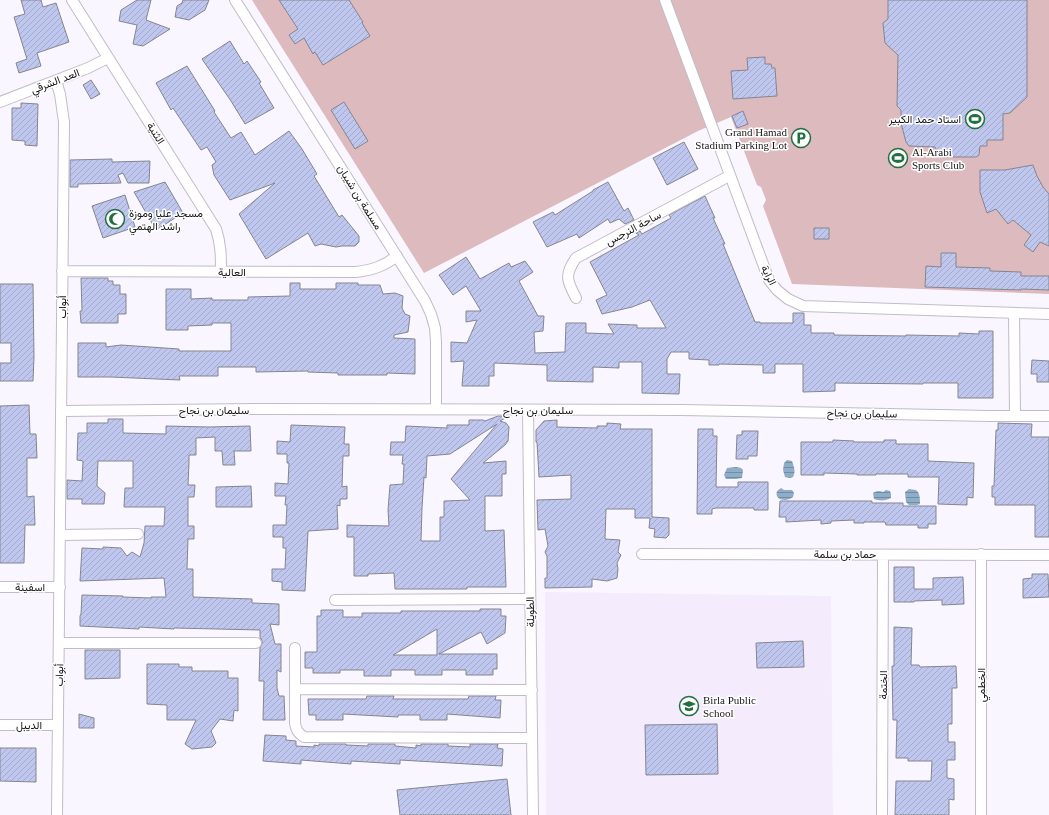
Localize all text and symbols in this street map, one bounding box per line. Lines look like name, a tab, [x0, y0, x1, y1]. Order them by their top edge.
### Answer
street label: العد الشرقي	[29, 66, 83, 100]
sports icon: استاد حمد الكبير	[964, 108, 986, 130]
place label: استاد حمد الكبير	[888, 113, 961, 126]
street label: الثنية	[144, 120, 167, 147]
place label: Grand Hamad Stadium Parking Lot	[695, 126, 787, 151]
parking icon: Grand Hamad Stadium Parking Lot	[790, 127, 812, 149]
place label: Al-Arabi Sports Club	[912, 146, 965, 171]
sports icon: Al-Arabi Sports Club	[887, 147, 909, 169]
street label: مسلمة بن شيبان	[334, 162, 385, 232]
place label: مسجد عليا وموزة راشد الهتمي	[129, 207, 203, 236]
mosque icon: مسجد عليا وموزة راشد الهتمي	[104, 208, 126, 230]
street label: ساحة النرجس	[603, 208, 664, 249]
street label: الراية	[758, 263, 779, 287]
street label: العالية	[218, 266, 246, 279]
street label: أبواب	[56, 295, 69, 318]
street label: سليمان بن نجاح	[179, 404, 249, 418]
street label: سليمان بن نجاح	[503, 404, 573, 418]
street label: سليمان بن نجاح	[827, 406, 898, 422]
street label: حماد بن سلمة	[814, 548, 876, 561]
street label: اسفينة	[15, 581, 45, 594]
street label: الطويلة	[524, 597, 537, 627]
street label: أبواب	[53, 663, 66, 687]
street label: الخطمي	[975, 668, 991, 702]
street label: الختمة	[877, 670, 889, 700]
place label: Birla Public School	[703, 694, 756, 719]
school or university icon: Birla Public School	[678, 695, 700, 717]
street label: الديبل	[16, 719, 42, 732]

